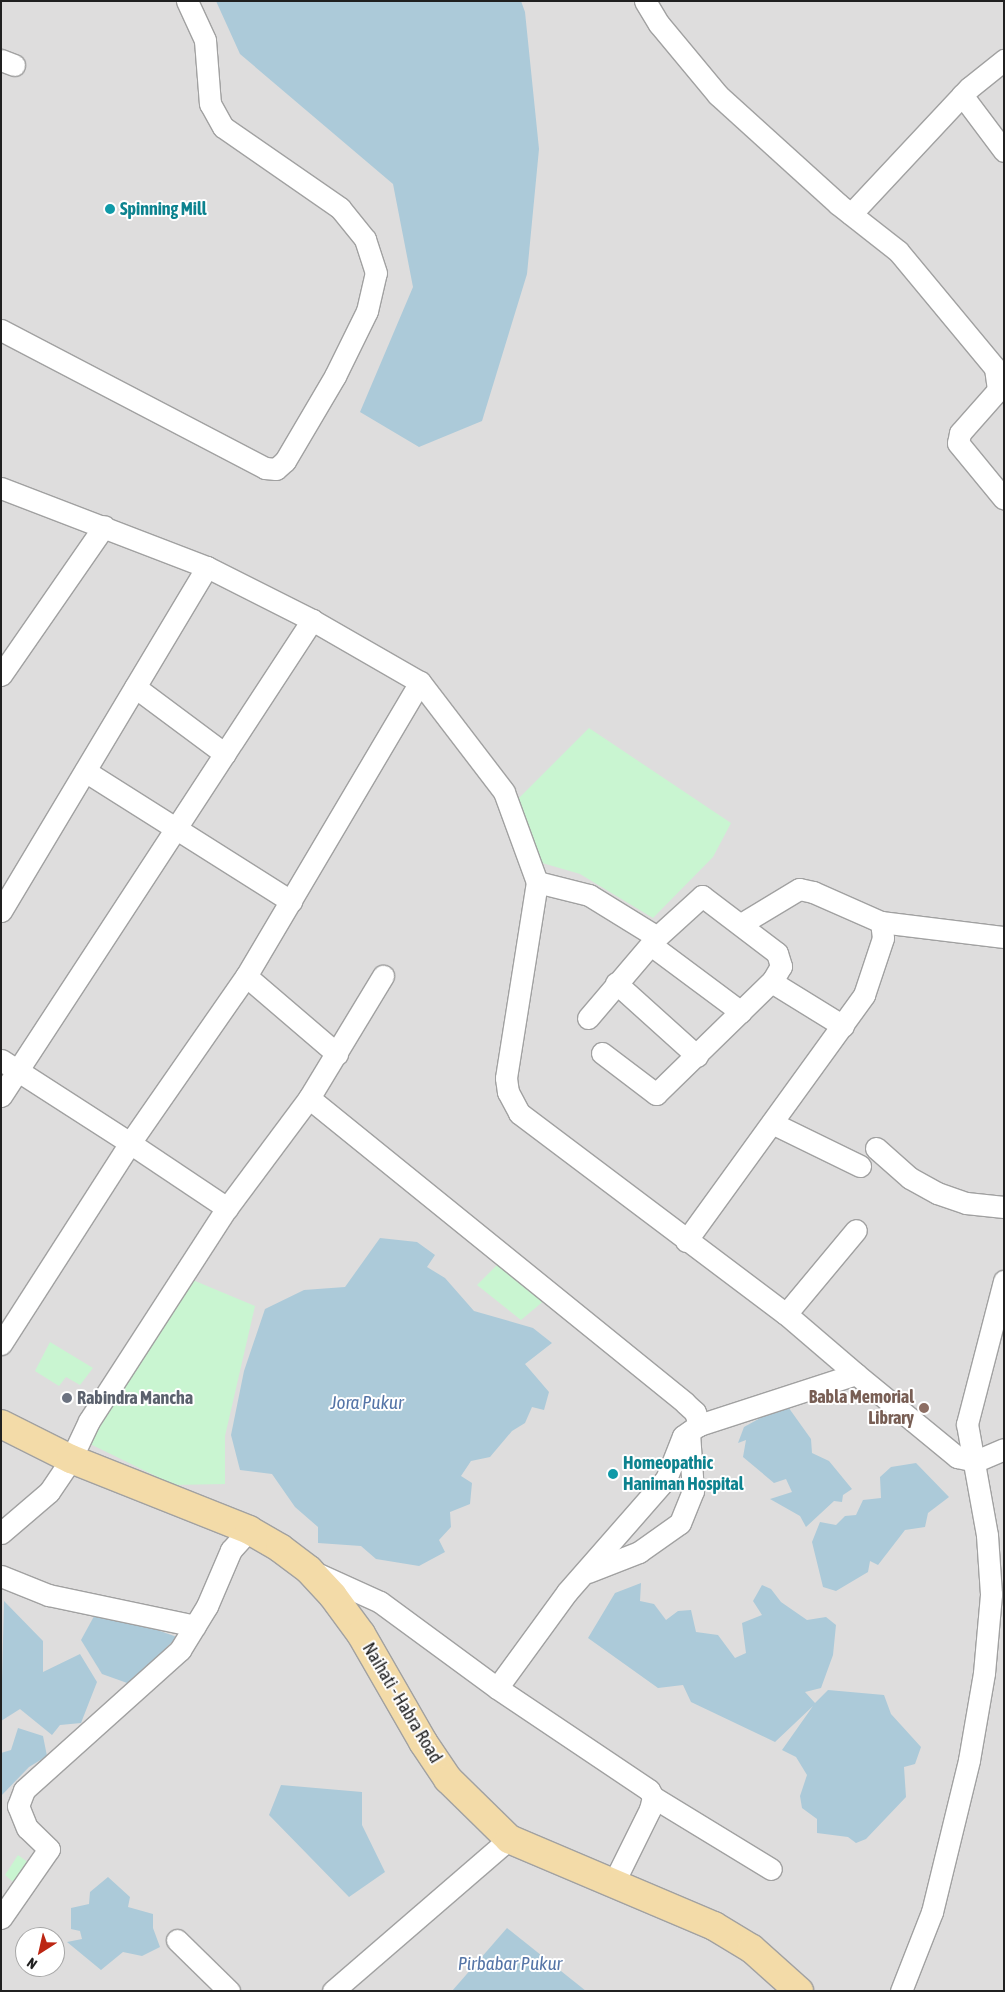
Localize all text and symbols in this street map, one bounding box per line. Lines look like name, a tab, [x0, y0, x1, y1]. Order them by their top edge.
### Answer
place label: Spinning Mill	[120, 198, 207, 220]
marker: Spinning Mill	[104, 203, 116, 215]
place label: Rabindra Mancha	[77, 1387, 193, 1409]
place label: Babla Memorial Library	[809, 1387, 914, 1430]
marker: Rabindra Mancha	[61, 1392, 73, 1404]
water label: Jora Pukur	[330, 1392, 404, 1414]
marker: Babla Memorial Library	[918, 1402, 930, 1414]
place label: Homeopathic Haniman Hospital	[623, 1453, 743, 1496]
marker: Homeopathic Haniman Hospital	[607, 1468, 619, 1480]
street label: Naihati - Habra Road	[358, 1639, 446, 1767]
north arrow	[15, 1927, 65, 1977]
water label: Pirbabar Pukur	[458, 1953, 562, 1975]
text: N	[24, 1955, 40, 1972]

